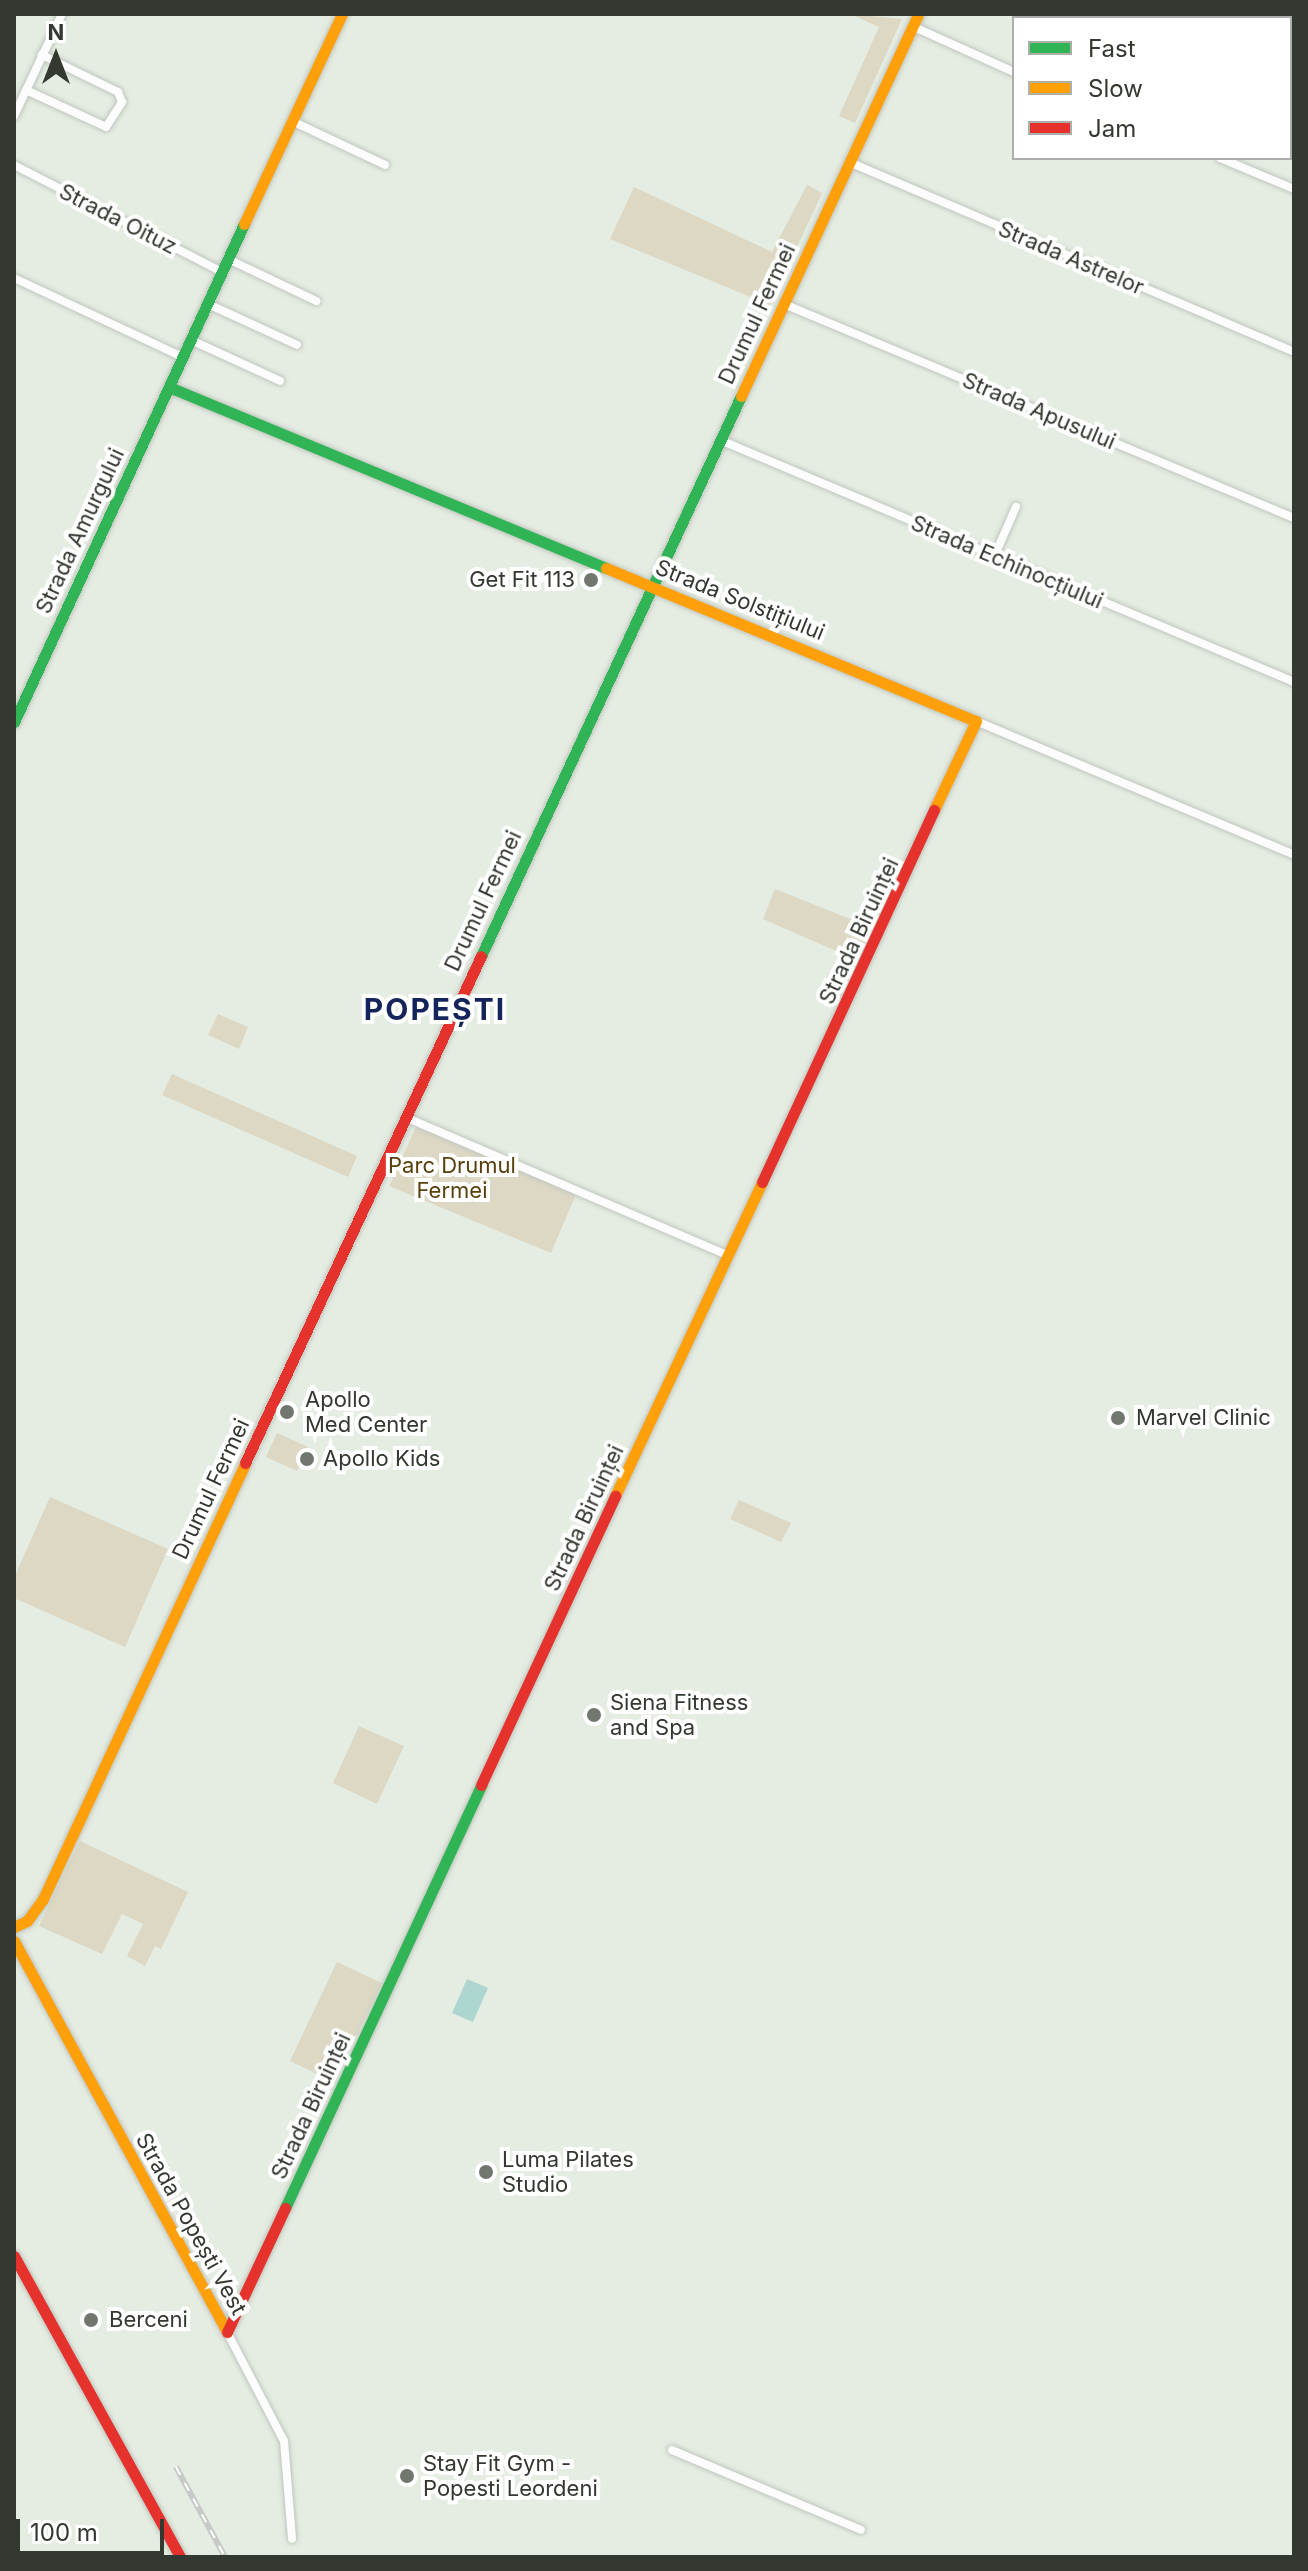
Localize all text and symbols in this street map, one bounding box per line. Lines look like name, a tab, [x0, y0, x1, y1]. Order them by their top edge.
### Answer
north arrow	[16, 16, 96, 96]
legend	[1012, 16, 1292, 160]
text: N	[48, 19, 64, 45]
text: Fast	[1088, 34, 1136, 63]
text: Slow	[1088, 74, 1143, 103]
text: Jam	[1088, 114, 1136, 143]
street label: Strada Oituz	[55, 178, 181, 260]
street label: Strada Astrelor	[994, 215, 1148, 301]
street label: Drumul Fermei	[713, 240, 801, 388]
street label: Strada Apusului	[958, 367, 1120, 455]
street label: Strada Amurgului	[30, 444, 130, 618]
street label: Strada Echinocțiului	[907, 510, 1107, 614]
street label: Strada Solstițiului	[652, 554, 828, 646]
place label: Get Fit 113	[469, 567, 575, 593]
marker: Get Fit 113	[582, 571, 600, 589]
street label: Drumul Fermei	[439, 827, 527, 975]
street label: Strada Biruinței	[814, 854, 904, 1008]
district label: POPEȘTI	[364, 991, 506, 1027]
park label: Parc Drumul Fermei	[388, 1152, 516, 1204]
place label: Apollo Med Center	[305, 1386, 427, 1438]
marker: Apollo Med Center	[276, 1401, 298, 1423]
place label: Marvel Clinic	[1136, 1405, 1271, 1431]
marker: Marvel Clinic	[1107, 1407, 1129, 1429]
street label: Drumul Fermei	[167, 1415, 255, 1563]
street label: Strada Biruinței	[539, 1441, 629, 1595]
place label: Apollo Kids	[323, 1446, 440, 1472]
marker: Apollo Kids	[298, 1450, 316, 1468]
place label: Siena Fitness and Spa	[610, 1689, 748, 1740]
marker: Siena Fitness and Spa	[585, 1706, 603, 1724]
street label: Strada Biruinței	[266, 2029, 356, 2183]
street label: Strada Popești Vest	[130, 2129, 252, 2319]
place label: Luma Pilates Studio	[502, 2146, 634, 2198]
marker: Luma Pilates Studio	[477, 2163, 495, 2181]
place label: Berceni	[109, 2307, 188, 2333]
marker: Berceni	[80, 2309, 102, 2331]
place label: Stay Fit Gym - Popesti Leordeni	[423, 2450, 598, 2502]
marker: Stay Fit Gym - Popesti Leordeni	[398, 2467, 416, 2485]
scale bar	[20, 2503, 168, 2553]
text: 100 m	[30, 2518, 98, 2547]

